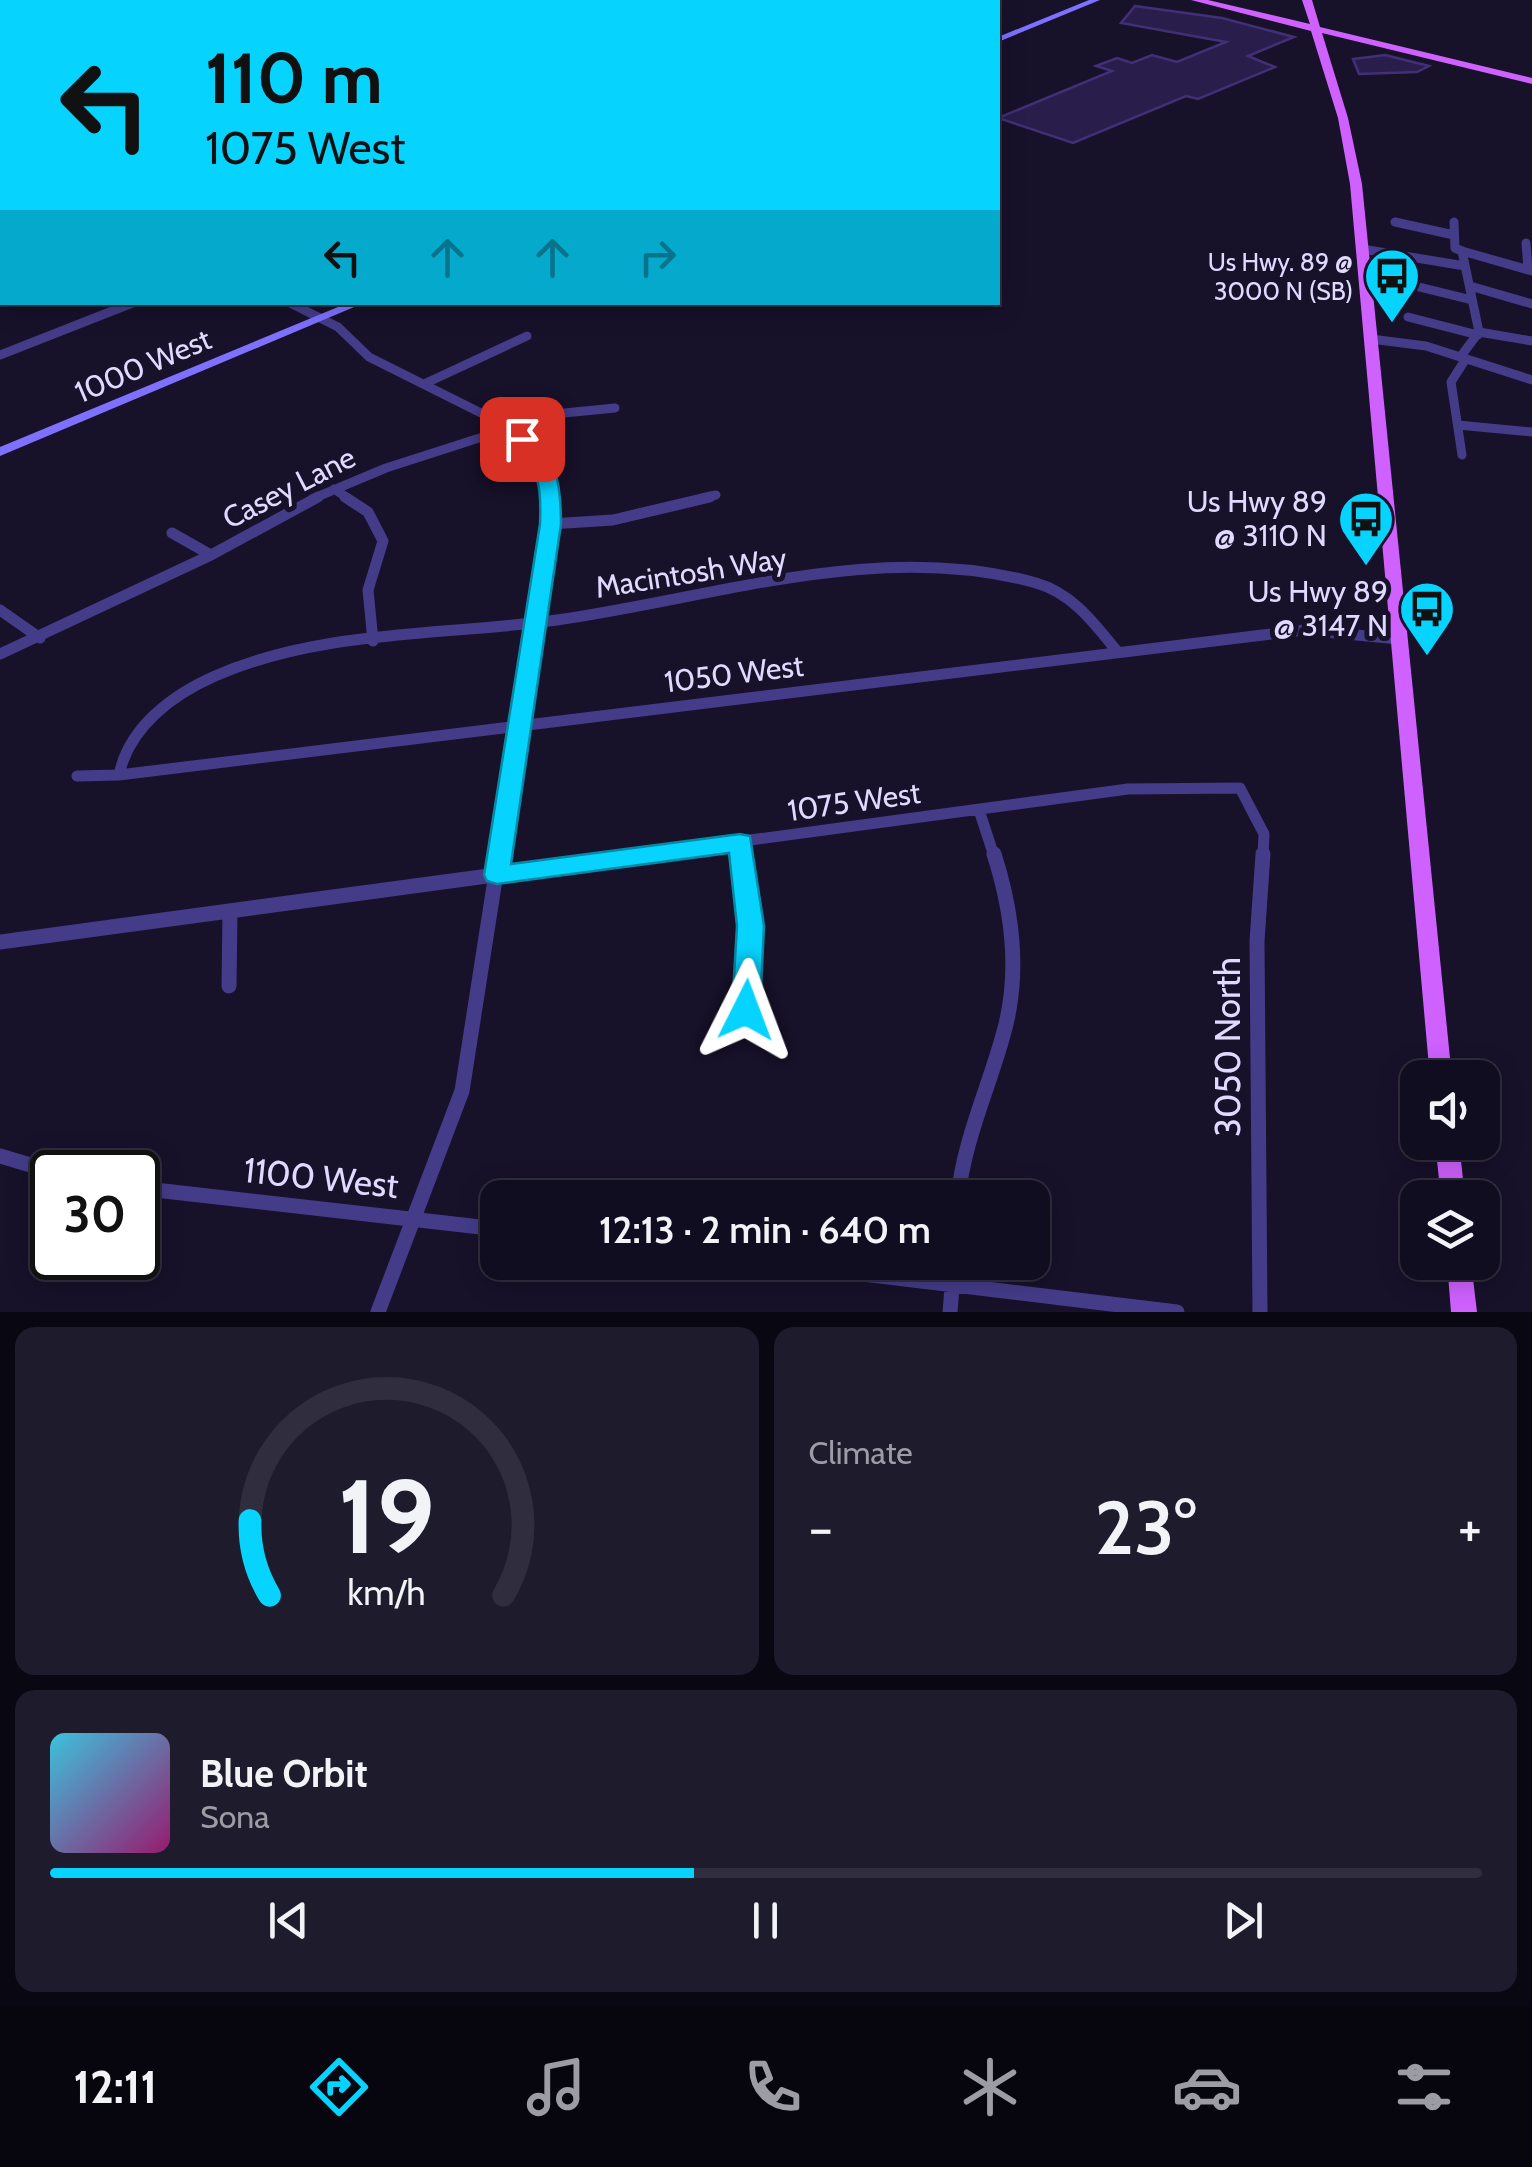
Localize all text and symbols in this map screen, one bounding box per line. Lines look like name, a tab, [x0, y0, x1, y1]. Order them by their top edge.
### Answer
text: 110 m	[205, 35, 383, 121]
icon: left	[40, 40, 170, 170]
text: 1075 West	[205, 121, 405, 175]
icon: left	[315, 230, 370, 285]
icon: ahead	[420, 230, 475, 285]
icon: ahead	[525, 230, 580, 285]
icon: right	[630, 230, 685, 285]
bus stop icon: Us Hwy. 89 @ 3000 N (SB)	[1362, 246, 1422, 325]
place label: Us Hwy. 89 @ 3000 N (SB)	[1208, 247, 1353, 306]
street label: 1000 West	[69, 320, 217, 411]
pin	[480, 397, 565, 482]
icon: arrive	[495, 412, 550, 467]
street label: Casey Lane	[216, 438, 361, 537]
place label: Us Hwy 89 @ 3110 N	[1187, 483, 1327, 554]
bus stop icon: Us Hwy 89 @ 3110 N	[1336, 489, 1396, 568]
street label: Macintosh Way	[593, 539, 789, 606]
place label: Us Hwy 89 @ 3147 N	[1248, 573, 1388, 644]
bus stop icon: Us Hwy 89 @ 3147 N	[1397, 579, 1457, 658]
street label: 1050 West	[662, 647, 806, 700]
street label: 1075 West	[785, 774, 923, 829]
street label: 3050 North	[1206, 957, 1249, 1137]
position arrow	[694, 958, 798, 1062]
map controls	[1400, 1060, 1500, 1280]
button: sound	[1400, 1060, 1500, 1160]
street label: 1100 West	[241, 1148, 401, 1207]
speed limit sign: 30	[30, 1150, 160, 1280]
button: layers	[1400, 1180, 1500, 1280]
text: 12:13 · 2 min · 640 m	[599, 1206, 931, 1253]
text: Climate	[809, 1433, 913, 1472]
text: 19	[338, 1453, 435, 1579]
text: 23°	[1094, 1482, 1196, 1573]
text: −	[809, 1494, 833, 1561]
text: +	[1458, 1494, 1482, 1561]
text: km/h	[348, 1571, 426, 1614]
text: Blue Orbit	[200, 1750, 368, 1797]
text: Sona	[200, 1797, 270, 1836]
icon: previous	[261, 1893, 316, 1948]
icon: pause	[738, 1893, 793, 1948]
icon: next	[1216, 1893, 1271, 1948]
icon: directions	[304, 2052, 374, 2122]
icon: music	[521, 2052, 591, 2122]
icon: phone	[738, 2052, 808, 2122]
icon: climate	[955, 2052, 1025, 2122]
icon: car	[1172, 2052, 1242, 2122]
icon: filters	[1389, 2052, 1459, 2122]
text: 12:11	[73, 2060, 157, 2114]

